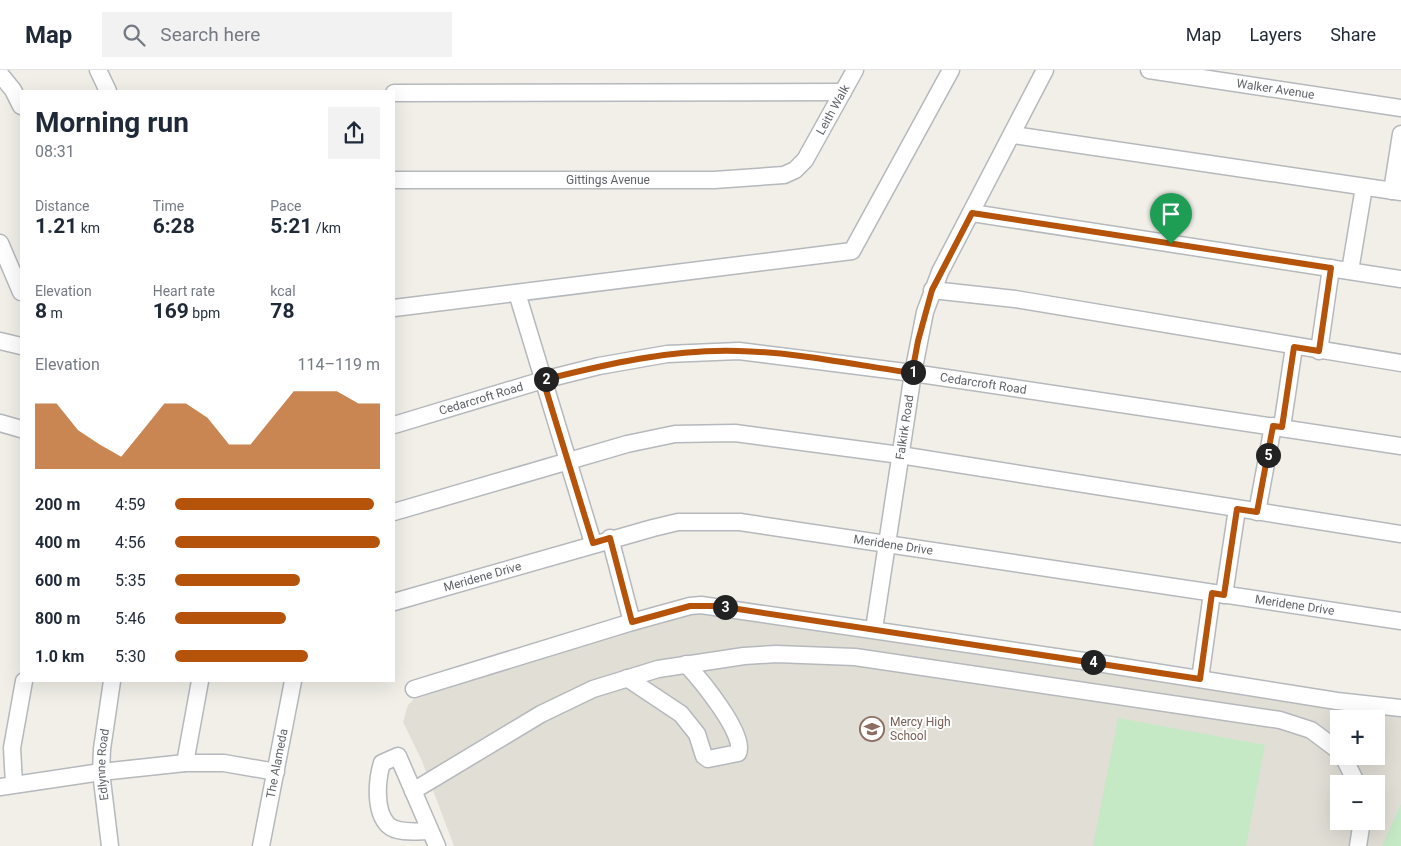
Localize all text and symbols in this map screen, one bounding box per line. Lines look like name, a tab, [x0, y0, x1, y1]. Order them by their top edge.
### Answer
search box	[102, 12, 452, 57]
text: Map	[25, 21, 72, 49]
icon: search	[120, 21, 148, 49]
text: Search here	[160, 23, 260, 46]
text: Map	[1186, 24, 1221, 45]
text: Layers	[1249, 24, 1302, 45]
text: Share	[1330, 24, 1376, 45]
street label: Walker Avenue	[1236, 76, 1315, 102]
street label: Leith Walk	[813, 81, 853, 137]
text: Morning run	[35, 106, 189, 139]
button: share	[328, 107, 380, 159]
text: 08:31	[35, 142, 75, 161]
street label: Gittings Avenue	[566, 173, 650, 187]
pin	[1150, 193, 1192, 244]
text: Distance	[35, 198, 90, 214]
text: Time	[153, 198, 184, 214]
text: Pace	[270, 198, 301, 214]
icon: arrive	[1157, 200, 1185, 228]
text: 1.21	[35, 214, 77, 238]
text: 6:28	[153, 214, 195, 238]
text: 5:21	[270, 214, 312, 238]
text: km	[77, 220, 100, 236]
text: /km	[312, 220, 341, 236]
text: Elevation	[35, 283, 92, 299]
text: Heart rate	[153, 283, 215, 299]
text: kcal	[270, 283, 296, 299]
text: 8	[35, 299, 47, 323]
text: 169	[153, 299, 189, 323]
text: 78	[270, 299, 294, 323]
text: m	[47, 305, 63, 321]
text: bpm	[189, 305, 220, 321]
text: Elevation	[35, 355, 100, 374]
text: 114–119 m	[298, 355, 380, 374]
pin: 1	[900, 360, 926, 384]
text: 1	[909, 364, 918, 380]
pin: 2	[534, 366, 558, 392]
street label: Cedarcroft Road	[939, 370, 1028, 397]
text: 2	[542, 371, 551, 387]
street label: Cedarcroft Road	[437, 379, 525, 418]
street label: Falkirk Road	[893, 394, 917, 461]
pin: 5	[1256, 442, 1280, 468]
text: 5	[1264, 447, 1273, 463]
text: 200 m	[35, 495, 80, 514]
text: 4:59	[115, 495, 146, 514]
street label: Meridene Drive	[853, 532, 934, 558]
text: 400 m	[35, 533, 80, 552]
text: 4:56	[115, 533, 146, 552]
street label: Meridene Drive	[442, 559, 523, 594]
text: 600 m	[35, 571, 80, 590]
text: 5:35	[115, 571, 146, 590]
street label: Meridene Drive	[1254, 592, 1335, 618]
pin: 3	[712, 594, 738, 620]
text: 3	[721, 599, 730, 615]
text: 800 m	[35, 609, 80, 628]
text: 5:46	[115, 609, 146, 628]
text: 1.0 km	[35, 647, 84, 666]
text: 5:30	[115, 647, 146, 666]
pin: 4	[1080, 650, 1106, 674]
text: 4	[1089, 654, 1098, 670]
map controls	[1330, 710, 1385, 830]
button: +	[1330, 710, 1385, 765]
place label: Mercy High School	[890, 715, 951, 743]
school or university icon: Mercy High School	[859, 716, 885, 742]
street label: Edlynne Road	[94, 728, 112, 801]
street label: The Alameda	[263, 728, 291, 800]
button: −	[1330, 775, 1385, 830]

